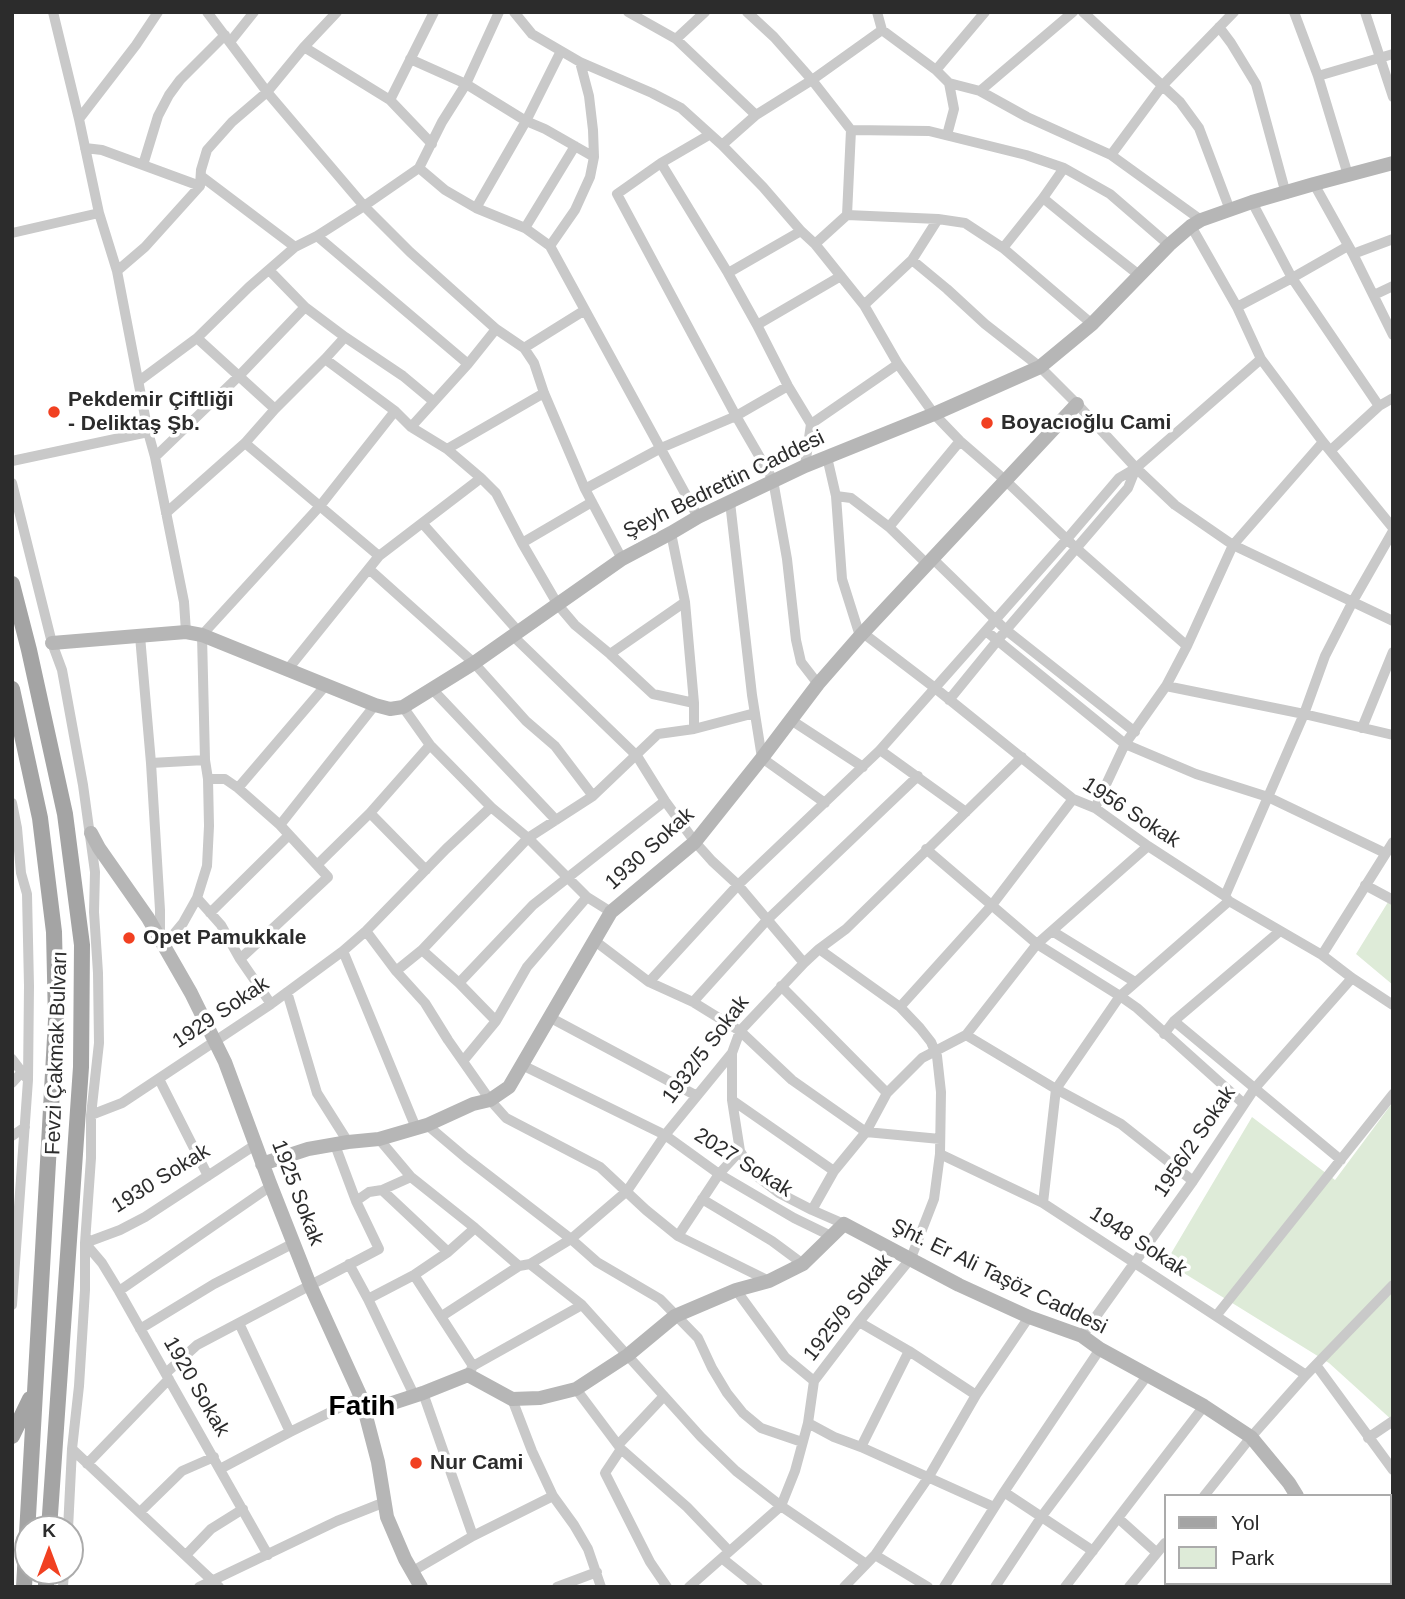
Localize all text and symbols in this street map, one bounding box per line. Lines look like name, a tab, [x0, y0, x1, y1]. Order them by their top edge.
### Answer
place label: Pekdemir Çiftliği - Deliktaş Şb.	[68, 387, 234, 437]
marker: Pekdemir Çiftliği - Deliktaş Şb.	[46, 404, 62, 420]
place label: Boyacıoğlu Cami	[1001, 410, 1171, 436]
marker: Boyacıoğlu Cami	[979, 415, 995, 431]
street label: Şeyh Bedrettin Caddesi	[619, 425, 829, 545]
street label: 1956 Sokak	[1078, 772, 1184, 854]
street label: 1930 Sokak	[600, 803, 700, 895]
place label: Opet Pamukkale	[143, 925, 306, 951]
marker: Opet Pamukkale	[121, 930, 137, 946]
street label: Fevzi Çakmak Bulvarı	[41, 951, 73, 1155]
street label: 1929 Sokak	[168, 972, 274, 1054]
street label: 1932/5 Sokak	[657, 991, 755, 1109]
street label: 1956/2 Sokak	[1149, 1082, 1241, 1202]
street label: 2027 Sokak	[689, 1123, 797, 1203]
street label: 1925 Sokak	[265, 1137, 329, 1249]
street label: 1930 Sokak	[107, 1139, 215, 1219]
street label: 1948 Sokak	[1085, 1201, 1191, 1283]
street label: Şht. Er Ali Taşöz Caddesi	[887, 1214, 1111, 1340]
street label: 1925/9 Sokak	[799, 1250, 897, 1366]
street label: 1920 Sokak	[157, 1333, 235, 1441]
district label: Fatih	[329, 1390, 395, 1424]
place label: Nur Cami	[430, 1450, 523, 1476]
marker: Nur Cami	[408, 1455, 424, 1471]
legend	[1164, 1494, 1391, 1585]
text: Yol	[1231, 1511, 1259, 1534]
north arrow	[14, 1515, 84, 1585]
text: K	[42, 1520, 56, 1541]
text: Park	[1231, 1546, 1274, 1569]

